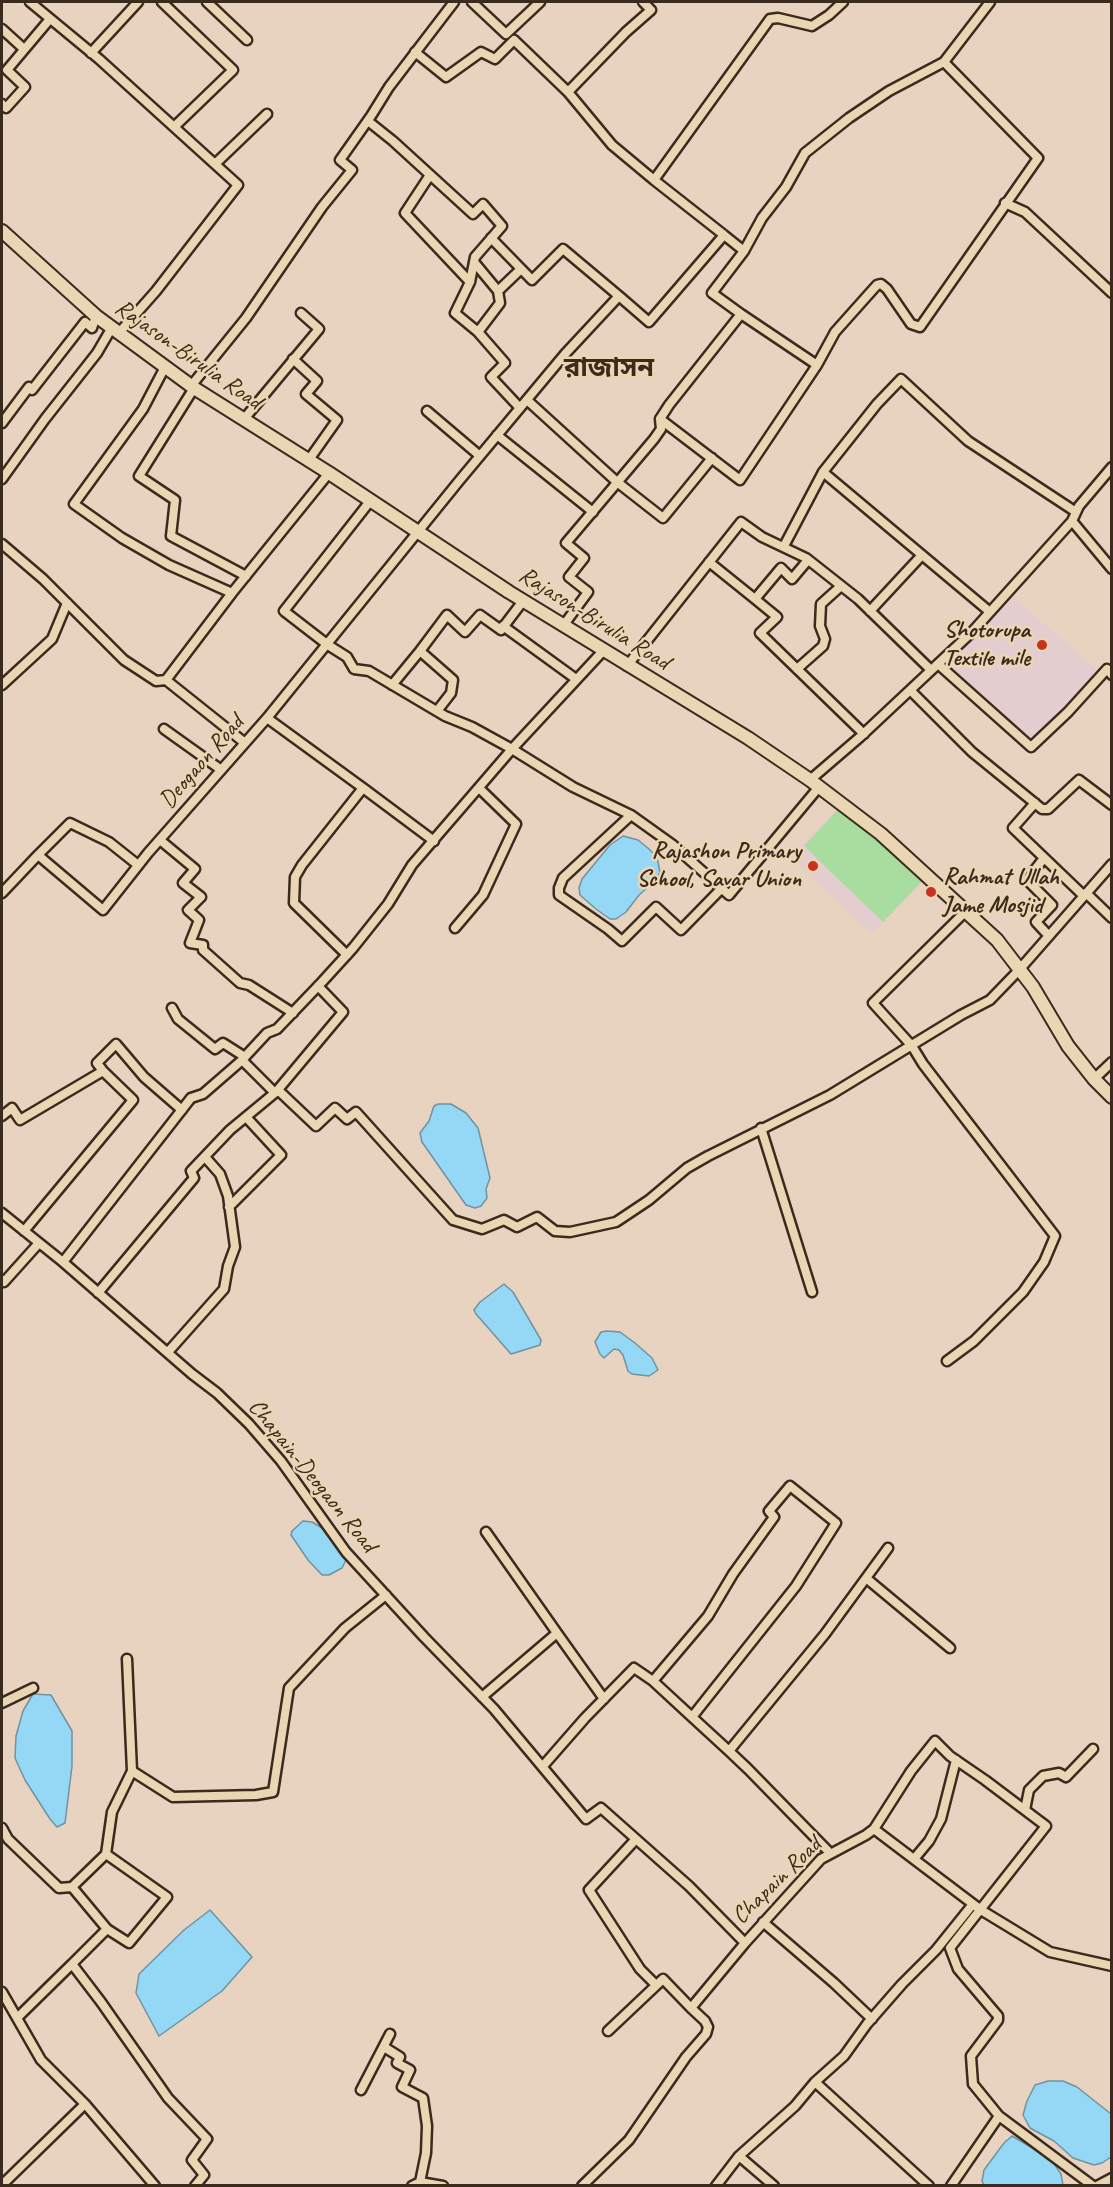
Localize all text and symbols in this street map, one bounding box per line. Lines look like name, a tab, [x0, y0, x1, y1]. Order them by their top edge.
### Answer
street label: Rajason-Birulia Road	[109, 294, 267, 416]
district label: রাজাসন	[564, 353, 654, 385]
street label: Rajason-Birulia Road	[513, 561, 675, 677]
place label: Shotorupa Textile mile	[944, 617, 1030, 673]
marker: Shotorupa Textile mile	[1035, 638, 1049, 652]
street label: Deogaon Road	[154, 710, 250, 814]
place label: Rajashon Primary School, Savar Union	[636, 838, 801, 894]
marker: Rajashon Primary School, Savar Union	[806, 859, 820, 873]
place label: Rahmat Ullah Jame Mosjid	[943, 864, 1059, 920]
marker: Rahmat Ullah Jame Mosjid	[924, 885, 938, 899]
street label: Chapain-Deogaon Road	[241, 1394, 383, 1558]
street label: Chapain Road	[726, 1831, 828, 1931]

